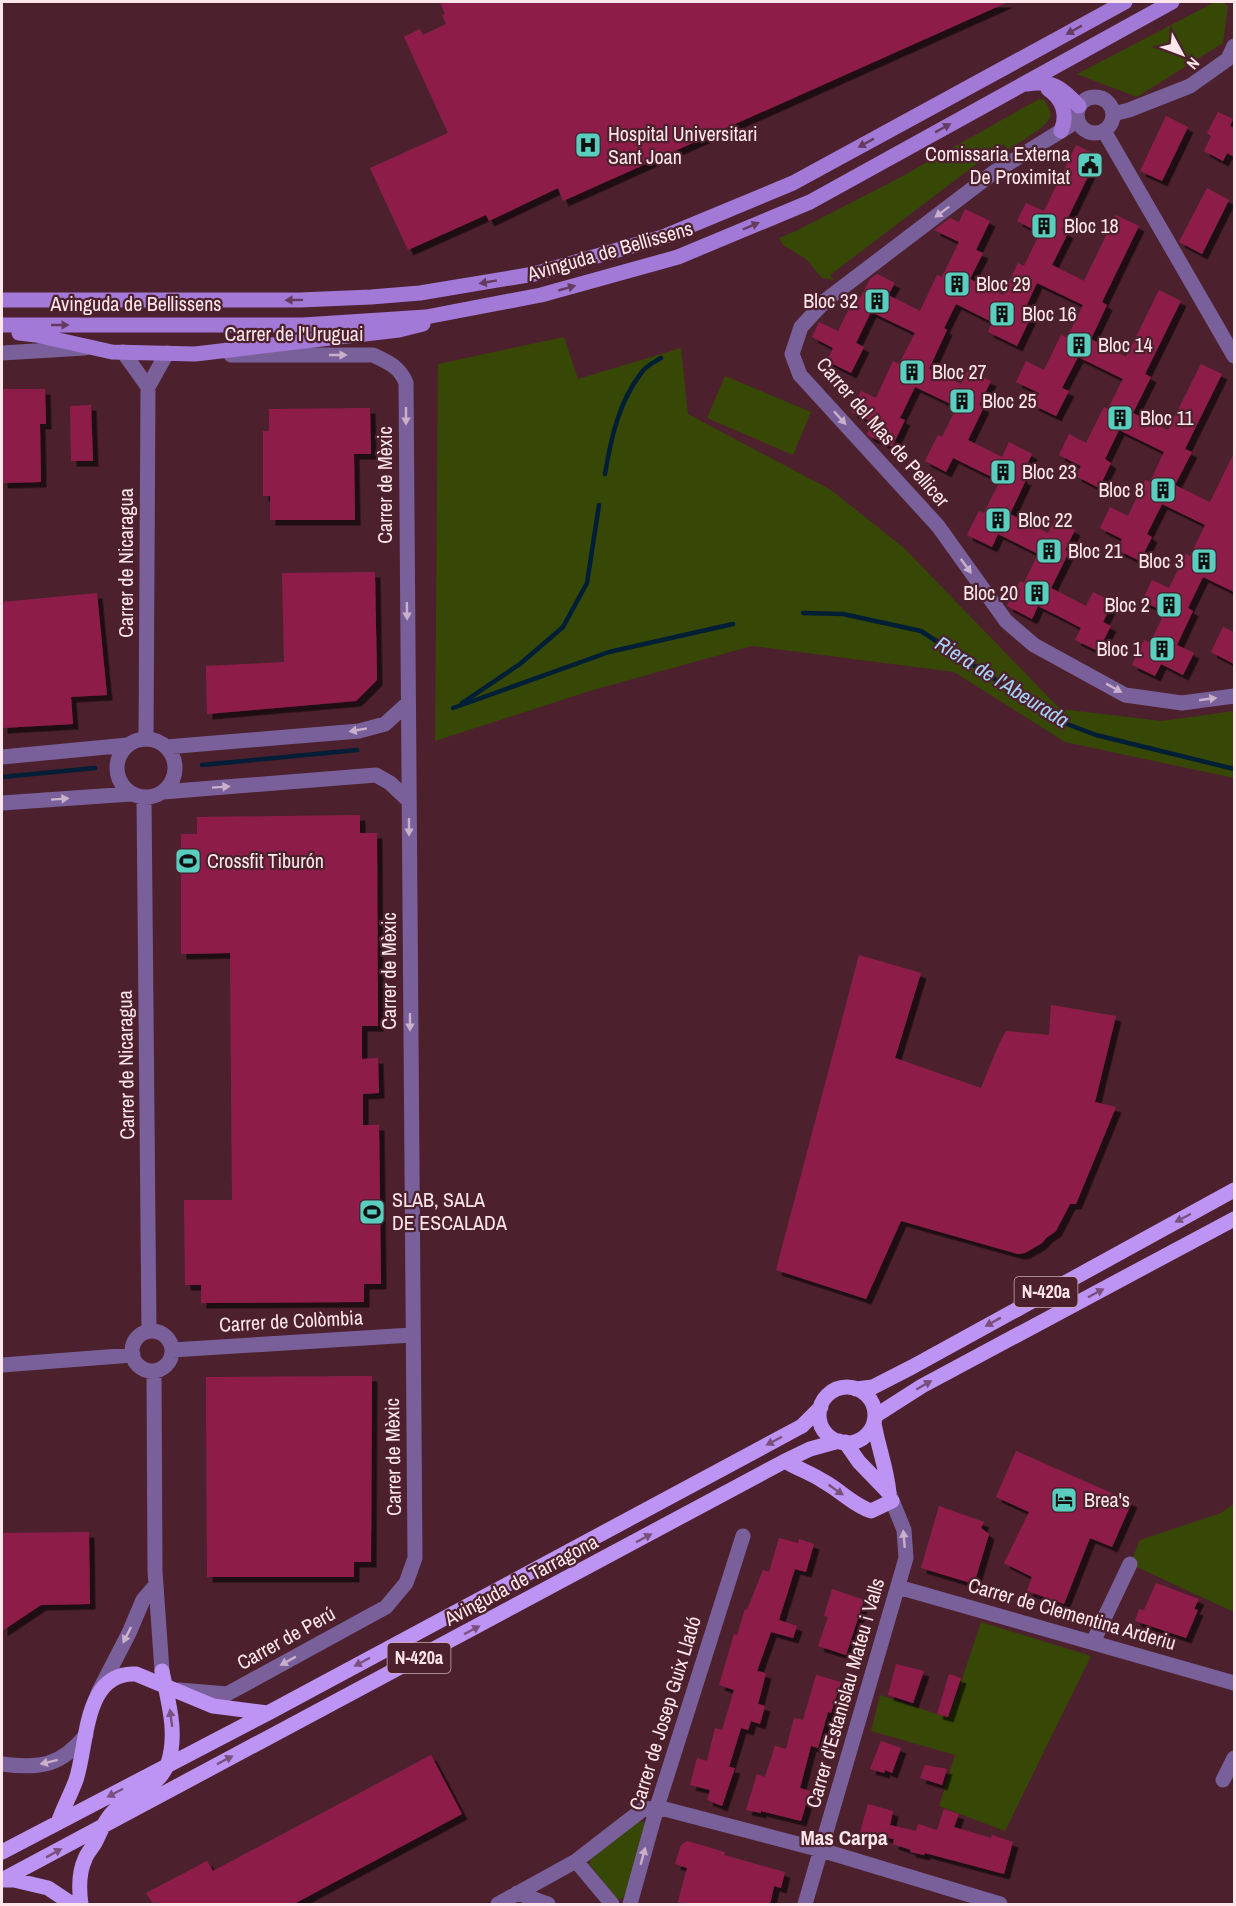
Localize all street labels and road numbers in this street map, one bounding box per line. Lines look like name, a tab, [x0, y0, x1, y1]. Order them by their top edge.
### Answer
street label: Avinguda de Bellissens	[523, 214, 696, 287]
street label: Avinguda de Bellissens	[49, 290, 222, 317]
street label: Carrer de l'Uruguai	[225, 320, 363, 347]
street label: Carrer del Mas de Pellicer	[811, 351, 956, 513]
street label: Carrer de Mèxic	[371, 426, 398, 544]
street label: Carrer de Nicaragua	[112, 488, 139, 638]
street label: Carrer de Mèxic	[375, 912, 402, 1030]
street label: Carrer de Nicaragua	[111, 990, 140, 1140]
road number: N-420a	[1014, 1277, 1078, 1307]
street label: Carrer de Colòmbia	[218, 1303, 364, 1338]
street label: Carrer de Mèxic	[378, 1398, 407, 1516]
street label: Avinguda de Tarragona	[438, 1528, 602, 1632]
street label: Carrer de Clementina Arderiu	[965, 1571, 1179, 1656]
street label: Carrer d'Estanislau Mateu i Valls	[799, 1575, 890, 1811]
street label: Carrer de Perú	[232, 1599, 340, 1676]
street label: Carrer de Josep Guix Lladó	[622, 1613, 707, 1813]
road number: N-420a	[388, 1643, 450, 1673]

